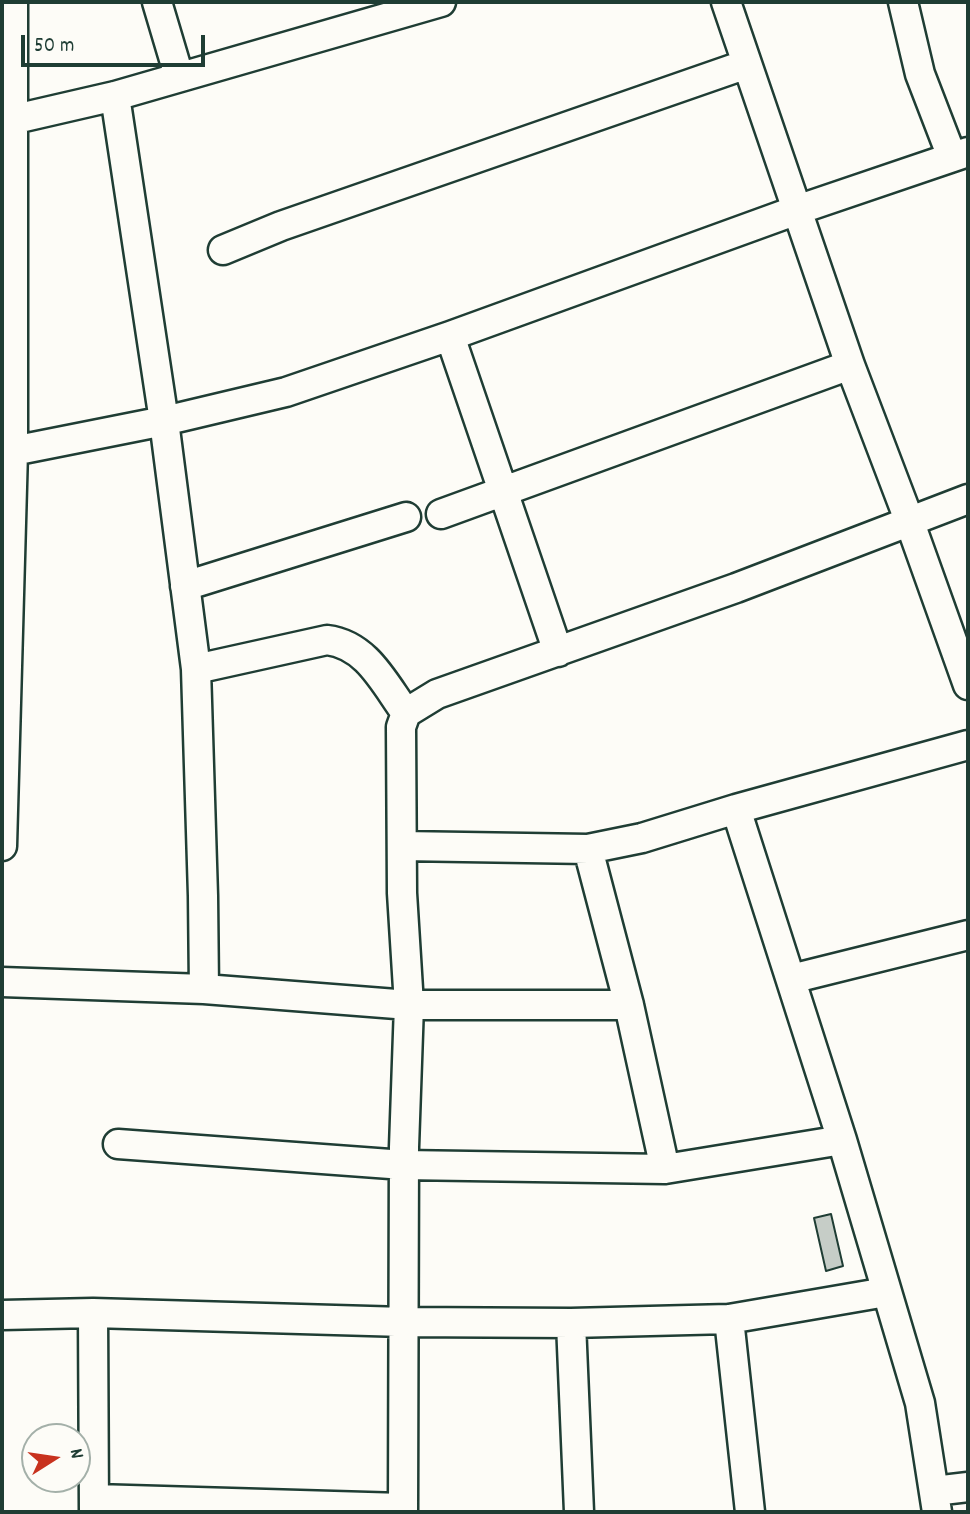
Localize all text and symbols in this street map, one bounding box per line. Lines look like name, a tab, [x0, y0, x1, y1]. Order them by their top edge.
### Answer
scale bar	[24, 21, 208, 65]
text: 50 m	[34, 32, 74, 62]
north arrow	[21, 1423, 91, 1493]
text: N	[61, 1447, 89, 1461]

